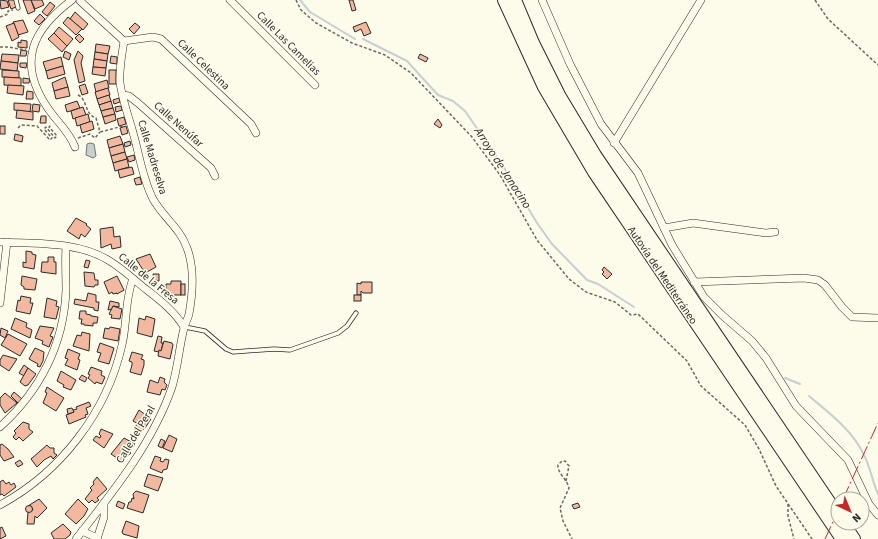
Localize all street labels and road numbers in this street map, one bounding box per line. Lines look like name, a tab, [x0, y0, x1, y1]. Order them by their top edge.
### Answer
street label: Calle Las Camelias	[253, 8, 324, 79]
street label: Calle Celestina	[174, 36, 233, 93]
street label: Calle Nenúfar	[151, 98, 207, 151]
street label: Calle Madreselva	[134, 118, 171, 196]
street label: Autovía del Mediterráneo	[624, 223, 701, 327]
street label: Calle de la Fresa	[115, 249, 182, 307]
street label: Calle del Peral	[112, 402, 159, 466]

